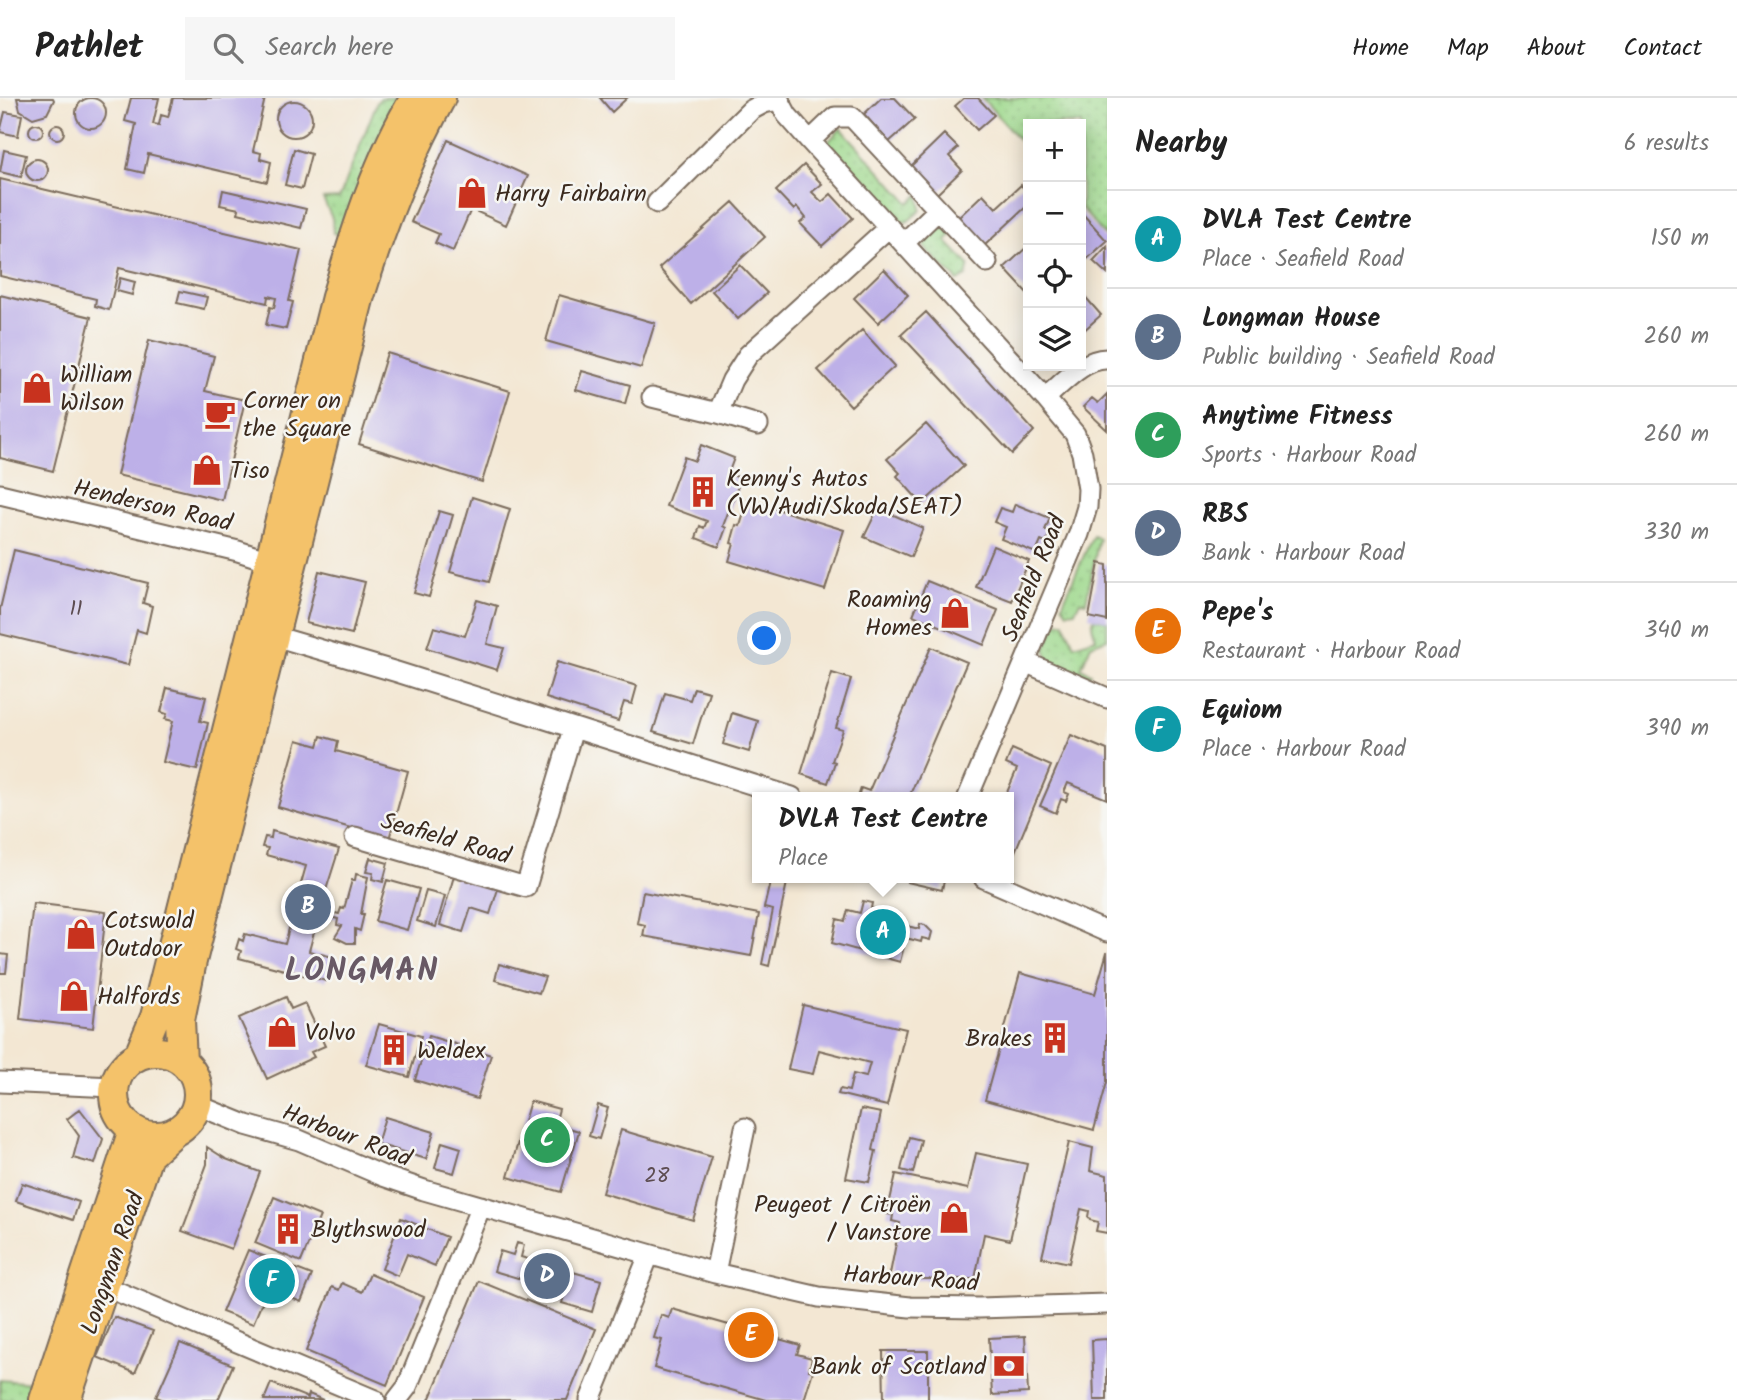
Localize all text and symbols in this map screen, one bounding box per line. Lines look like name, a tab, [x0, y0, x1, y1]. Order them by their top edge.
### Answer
search box	[185, 17, 675, 80]
text: Pathlet	[35, 22, 143, 75]
text: Search here	[265, 27, 393, 69]
icon: search	[209, 29, 247, 67]
text: Home	[1352, 29, 1409, 68]
text: Map	[1447, 29, 1489, 68]
text: About	[1527, 29, 1585, 68]
text: Contact	[1623, 29, 1702, 68]
map controls	[1023, 119, 1086, 371]
button: +	[1023, 119, 1086, 182]
text: Nearby	[1135, 120, 1227, 168]
text: 6 results	[1624, 126, 1709, 162]
place label: Harry Fairbairn	[495, 175, 647, 214]
shop icon: Harry Fairbairn	[455, 176, 489, 210]
button: −	[1023, 182, 1086, 245]
text: DVLA Test Centre	[1202, 200, 1411, 242]
text: A	[1151, 221, 1165, 257]
text: 150 m	[1650, 221, 1709, 257]
text: Place · Seafield Road	[1202, 242, 1404, 278]
button: locate	[1023, 245, 1086, 308]
text: Longman House	[1202, 298, 1380, 340]
button: layers	[1023, 308, 1086, 371]
text: B	[1151, 319, 1165, 355]
text: 260 m	[1644, 319, 1709, 355]
text: Public building · Seafield Road	[1202, 340, 1495, 376]
place label: William Wilson	[60, 356, 132, 423]
shop icon: William Wilson	[20, 371, 54, 405]
place label: Corner on the Square	[243, 382, 351, 449]
text: Anytime Fitness	[1202, 396, 1393, 438]
cafe icon: Corner on the Square	[203, 397, 237, 431]
text: C	[1151, 417, 1165, 453]
text: 260 m	[1644, 417, 1709, 453]
text: Sports · Harbour Road	[1202, 438, 1416, 474]
place label: Tiso	[230, 452, 270, 491]
shop icon: Tiso	[190, 453, 224, 487]
place label: Kenny's Autos (VW/Audi/Skoda/SEAT)	[726, 460, 963, 527]
street label: Henderson Road	[69, 469, 237, 544]
building icon: Kenny's Autos (VW/Audi/Skoda/SEAT)	[686, 475, 720, 509]
text: RBS	[1202, 494, 1248, 536]
street label: Seafield Road	[991, 508, 1078, 648]
text: D	[1150, 515, 1166, 551]
text: 330 m	[1644, 515, 1709, 551]
text: Bank · Harbour Road	[1202, 536, 1405, 572]
place label: Roaming Homes	[847, 581, 932, 648]
text: Pepe's	[1202, 592, 1274, 634]
house number: 11	[69, 593, 83, 626]
shop icon: Roaming Homes	[938, 596, 972, 630]
text: E	[1152, 613, 1164, 649]
text: 340 m	[1644, 613, 1709, 649]
your location	[747, 621, 781, 655]
text: Restaurant · Harbour Road	[1202, 634, 1460, 670]
text: Equiom	[1202, 690, 1282, 732]
text: F	[1152, 711, 1164, 747]
text: 390 m	[1646, 711, 1709, 747]
text: Place · Harbour Road	[1202, 732, 1406, 768]
popup	[752, 792, 1014, 883]
text: DVLA Test Centre	[778, 799, 988, 841]
street label: Seafield Road	[376, 802, 516, 877]
text: Place	[778, 841, 828, 877]
pin: B	[285, 881, 331, 933]
place label: Cotswold Outdoor	[104, 902, 195, 969]
pin: A	[860, 906, 906, 958]
shop icon: Cotswold Outdoor	[64, 917, 98, 951]
district label: LONGMAN	[284, 946, 440, 997]
place label: Halfords	[97, 978, 180, 1017]
shop icon: Halfords	[57, 979, 91, 1013]
place label: Volvo	[305, 1014, 356, 1053]
shop icon: Volvo	[265, 1015, 299, 1049]
place label: Brakes	[965, 1020, 1032, 1059]
building icon: Brakes	[1038, 1021, 1072, 1055]
place label: Weldex	[417, 1032, 486, 1071]
building icon: Weldex	[377, 1033, 411, 1067]
street label: Harbour Road	[276, 1094, 418, 1179]
pin: C	[524, 1114, 570, 1166]
house number: 28	[645, 1160, 670, 1193]
street label: Longman Road	[71, 1186, 156, 1340]
place label: Peugeot / Citroën / Vanstore	[754, 1186, 931, 1253]
shop icon: Peugeot / Citroën / Vanstore	[937, 1201, 971, 1235]
place label: Blythswood	[311, 1211, 427, 1250]
building icon: Blythswood	[271, 1212, 305, 1246]
pin: D	[524, 1250, 570, 1302]
pin: F	[249, 1255, 295, 1307]
street label: Harbour Road	[842, 1255, 981, 1304]
pin: E	[728, 1309, 774, 1361]
place label: Bank of Scotland	[811, 1348, 987, 1387]
bank icon: Bank of Scotland	[992, 1349, 1026, 1383]

